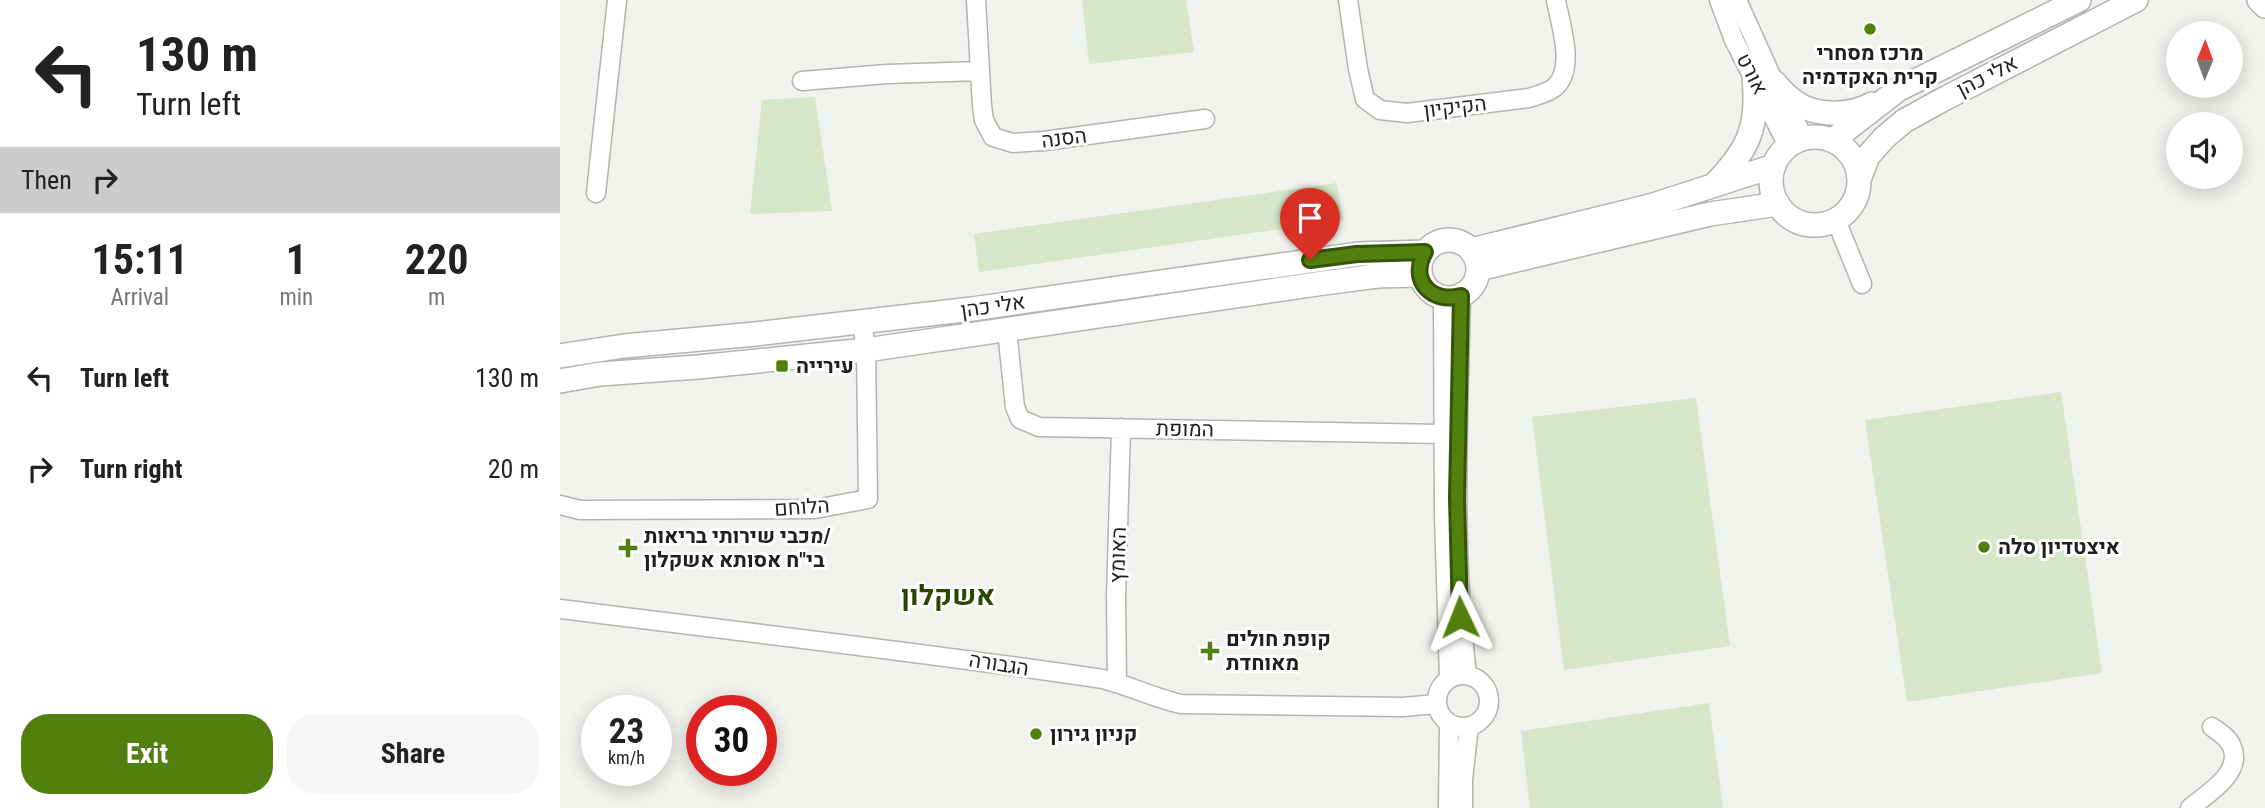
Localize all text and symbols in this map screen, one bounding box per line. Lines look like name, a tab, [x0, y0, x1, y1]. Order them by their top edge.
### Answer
marker: מרכז מסחרי קרית האקדמיה	[1862, 21, 1878, 37]
north arrow	[2166, 21, 2244, 98]
map controls	[2166, 21, 2243, 189]
text: 130 m	[136, 26, 258, 83]
icon: left	[21, 28, 112, 119]
place label: מרכז מסחרי קרית האקדמיה	[1802, 41, 1938, 89]
street label: אורט	[1732, 49, 1772, 99]
street label: אלי כהן	[1953, 51, 2021, 101]
text: Turn left	[136, 85, 241, 123]
street label: הקיקיון	[1422, 91, 1488, 123]
button: sound	[2166, 112, 2243, 189]
street label: הסנה	[1040, 123, 1088, 153]
icon: right	[86, 161, 124, 199]
text: Then	[21, 165, 72, 195]
pin	[1280, 188, 1340, 260]
icon: arrive	[1291, 199, 1329, 237]
text: 15:11	[92, 235, 188, 284]
text: 1	[286, 235, 307, 284]
text: 220	[405, 235, 468, 284]
text: Arrival	[110, 284, 169, 311]
text: min	[279, 284, 313, 311]
text: m	[428, 284, 445, 311]
street label: אלי כהן	[959, 290, 1027, 322]
place label: עירייה	[796, 354, 854, 378]
marker: עירייה	[774, 358, 790, 374]
icon: left	[21, 359, 59, 397]
text: Turn left	[80, 363, 169, 393]
text: 130 m	[475, 363, 539, 393]
street label: המופת	[1156, 416, 1214, 442]
icon: right	[21, 450, 59, 488]
text: Turn right	[80, 454, 182, 484]
text: 20 m	[488, 454, 539, 484]
street label: הלוחם	[774, 493, 830, 521]
place label: מכבי שירותי בריאות/ בי"ח אסותא אשקלון	[644, 524, 831, 572]
street label: האומץ	[1105, 526, 1131, 584]
place label: איצטדיון סלה	[1998, 535, 2120, 559]
marker: מכבי שירותי בריאות/ בי"ח אסותא אשקלון	[618, 538, 638, 558]
marker: איצטדיון סלה	[1976, 539, 1992, 555]
district label: אשקלון	[901, 579, 995, 612]
position arrow	[1423, 580, 1497, 654]
place label: קופת חולים מאוחדת	[1226, 627, 1331, 675]
marker: קופת חולים מאוחדת	[1200, 641, 1220, 661]
street label: הגבורה	[967, 647, 1031, 681]
speed limit sign: 30	[686, 695, 777, 786]
text: 23	[609, 711, 644, 752]
button: Exit	[21, 714, 273, 794]
button: Share	[287, 714, 539, 794]
place label: קניון גירון	[1050, 722, 1137, 746]
marker: קניון גירון	[1028, 726, 1044, 742]
text: km/h	[608, 747, 645, 768]

